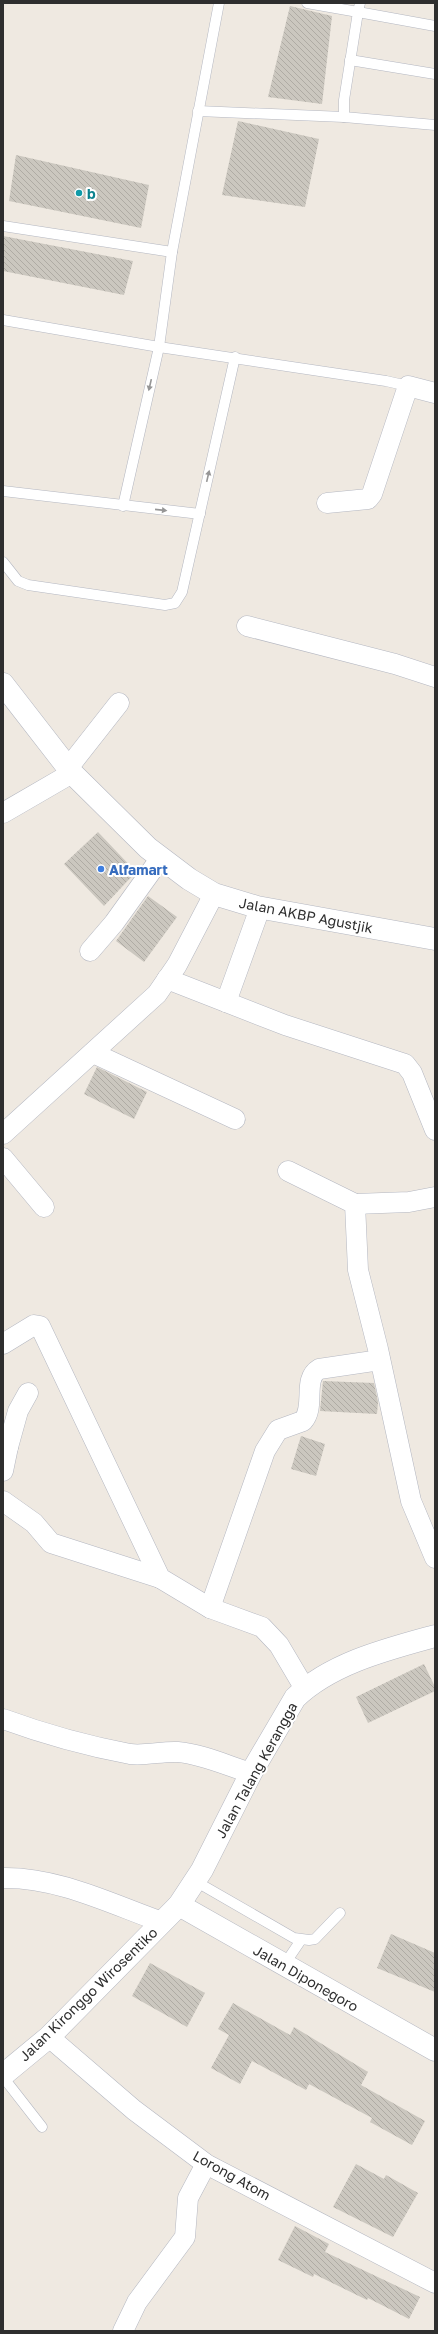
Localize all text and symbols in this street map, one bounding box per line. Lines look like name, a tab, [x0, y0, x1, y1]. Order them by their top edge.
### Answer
place label: b	[87, 185, 96, 202]
marker: b	[74, 188, 84, 198]
one-way arrow	[147, 378, 153, 391]
one-way arrow	[206, 470, 212, 482]
one-way arrow	[155, 507, 167, 513]
place label: Alfamart	[109, 861, 168, 878]
marker: Alfamart	[96, 864, 106, 874]
street label: Jalan AKBP Agustjik	[238, 894, 374, 936]
street label: Jalan Talang Kerangga	[211, 1699, 301, 1841]
street label: Jalan Kironggo Wirosentiko	[15, 1924, 161, 2064]
street label: Jalan Diponegoro	[251, 1941, 361, 2015]
street label: Lorong Atom	[190, 2147, 274, 2203]

